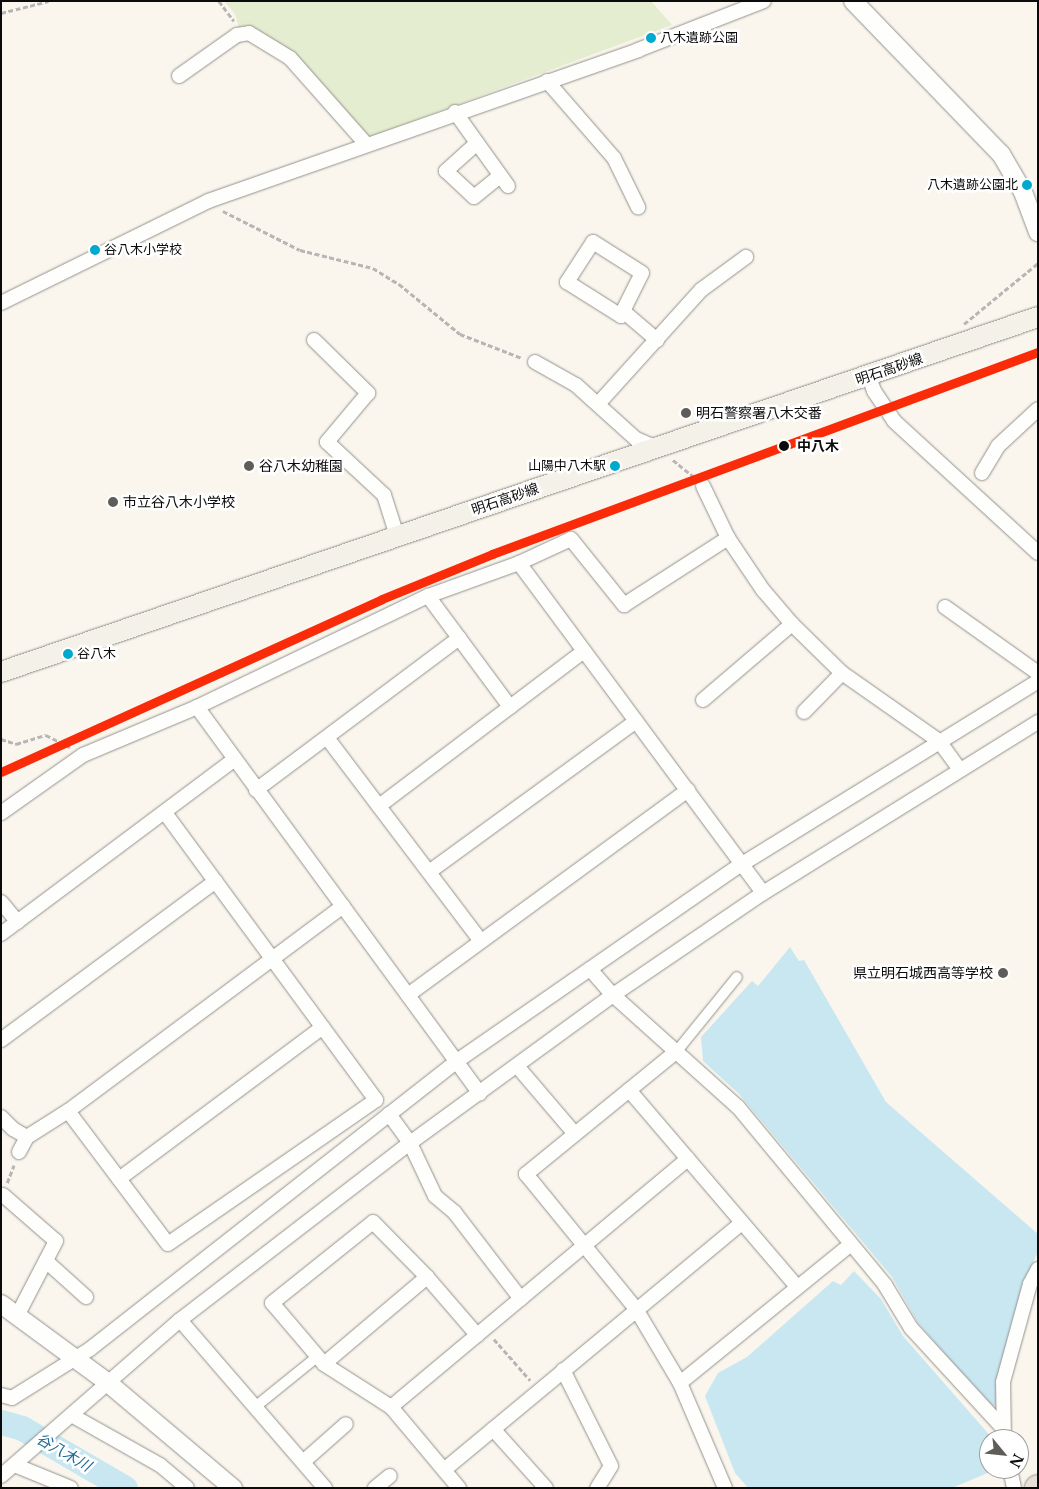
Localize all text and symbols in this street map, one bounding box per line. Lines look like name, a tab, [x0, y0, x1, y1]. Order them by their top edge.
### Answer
place label: 八木遺跡公園	[660, 30, 738, 46]
marker: 八木遺跡公園	[646, 33, 656, 43]
place label: 八木遺跡公園北	[927, 177, 1018, 193]
marker: 八木遺跡公園北	[1022, 180, 1032, 190]
place label: 谷八木小学校	[104, 242, 182, 258]
marker: 谷八木小学校	[90, 245, 100, 255]
street label: 明石高砂線	[853, 350, 925, 388]
place label: 明石警察署八木交番	[696, 405, 822, 421]
marker: 明石警察署八木交番	[680, 407, 692, 419]
marker: 中八木	[775, 437, 793, 455]
place label: 中八木	[797, 438, 839, 454]
place label: 谷八木幼稚園	[259, 458, 343, 474]
place label: 山陽中八木駅	[528, 458, 606, 474]
marker: 谷八木幼稚園	[243, 460, 255, 472]
marker: 山陽中八木駅	[610, 461, 620, 471]
street label: 明石高砂線	[469, 480, 541, 518]
place label: 市立谷八木小学校	[123, 494, 235, 510]
marker: 市立谷八木小学校	[107, 496, 119, 508]
place label: 谷八木	[77, 646, 116, 662]
marker: 谷八木	[63, 649, 73, 659]
place label: 県立明石城西高等学校	[853, 965, 993, 981]
marker: 県立明石城西高等学校	[997, 967, 1009, 979]
water label: 谷八木川	[34, 1429, 94, 1475]
north arrow	[979, 1429, 1029, 1479]
text: N	[1005, 1451, 1027, 1471]

